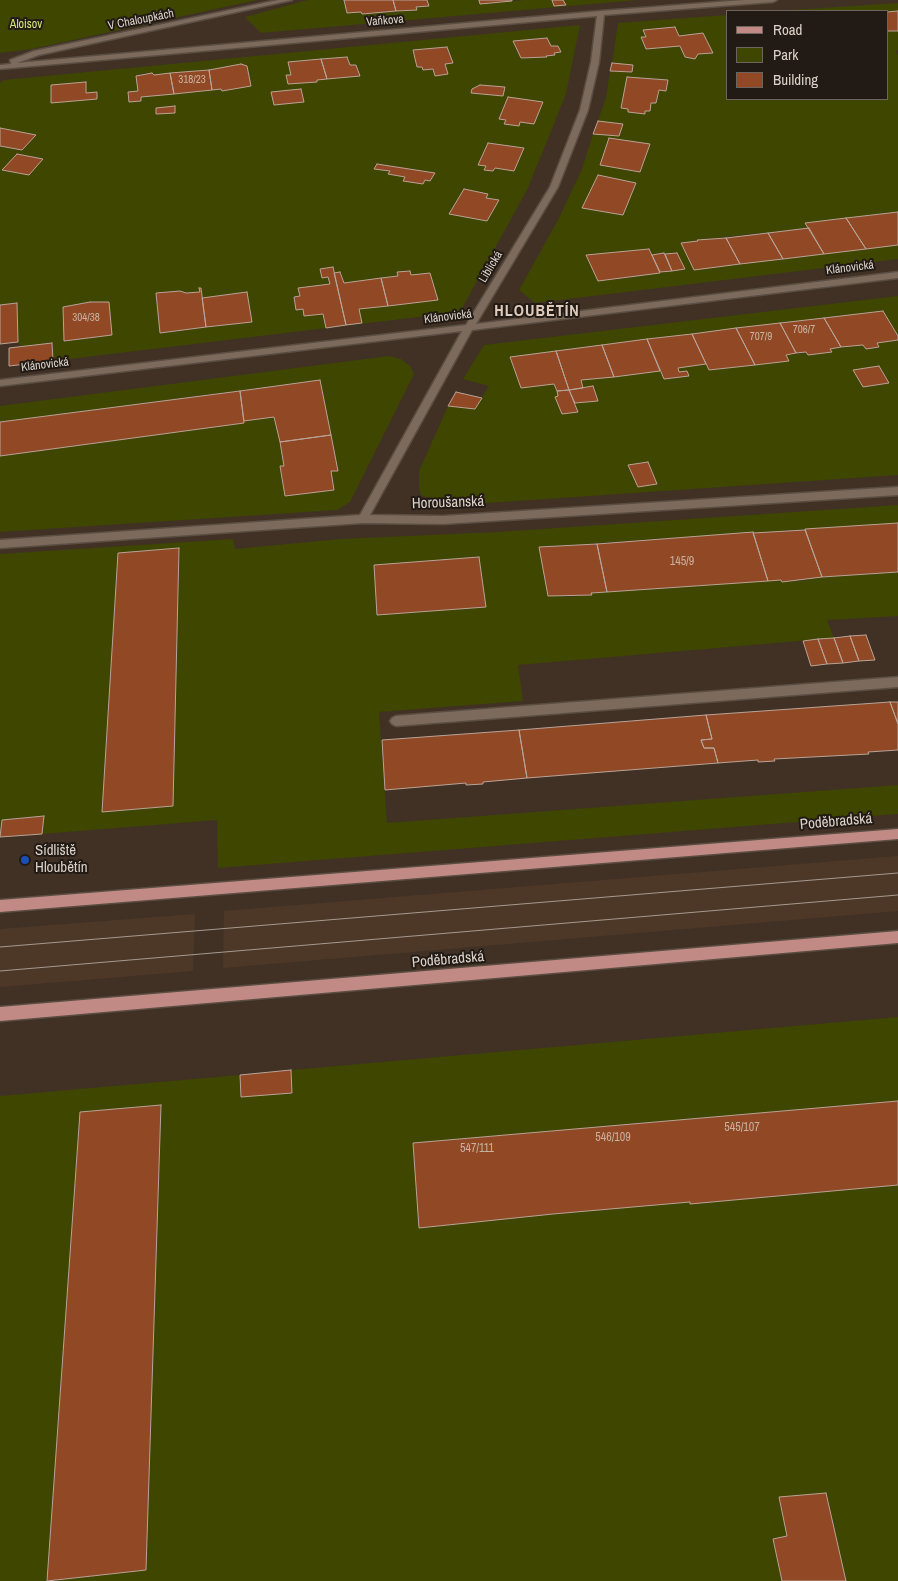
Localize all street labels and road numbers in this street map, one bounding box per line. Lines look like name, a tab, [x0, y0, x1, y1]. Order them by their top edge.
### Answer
street label: V Chaloupkách	[107, 7, 175, 33]
street label: Vaňkova	[366, 12, 404, 30]
street label: Liblická	[476, 249, 506, 285]
street label: Klánovická	[825, 258, 875, 278]
street label: Klánovická	[423, 307, 473, 327]
street label: Klánovická	[20, 355, 70, 375]
street label: Horoušanská	[411, 493, 485, 513]
street label: Poděbradská	[799, 810, 873, 834]
street label: Poděbradská	[411, 948, 485, 972]

